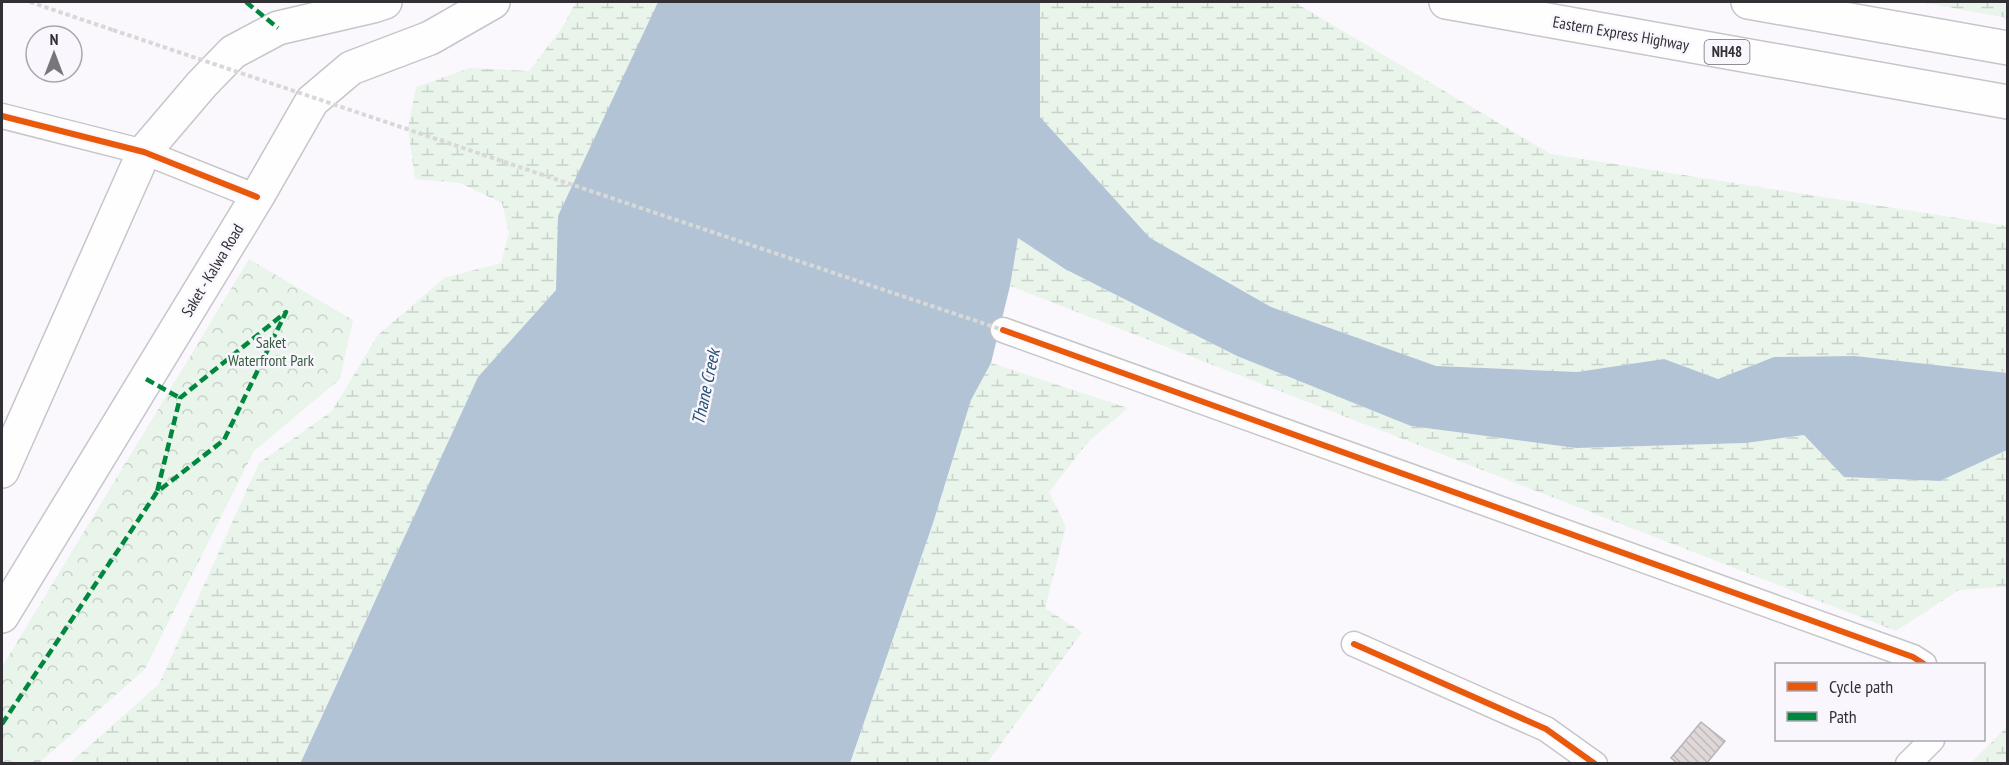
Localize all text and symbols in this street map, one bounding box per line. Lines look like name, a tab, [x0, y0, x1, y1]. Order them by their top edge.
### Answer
street label: Eastern Express Highway	[1551, 11, 1691, 55]
north arrow	[24, 24, 84, 84]
text: N	[50, 29, 58, 49]
road number: NH48	[1704, 40, 1750, 64]
street label: Saket - Kalwa Road	[176, 220, 248, 320]
park label: Saket Waterfront Park	[228, 332, 315, 370]
water label: Thane Creek	[686, 345, 725, 427]
legend	[1775, 663, 1985, 741]
text: Cycle path	[1829, 675, 1893, 698]
text: Path	[1829, 705, 1857, 728]

